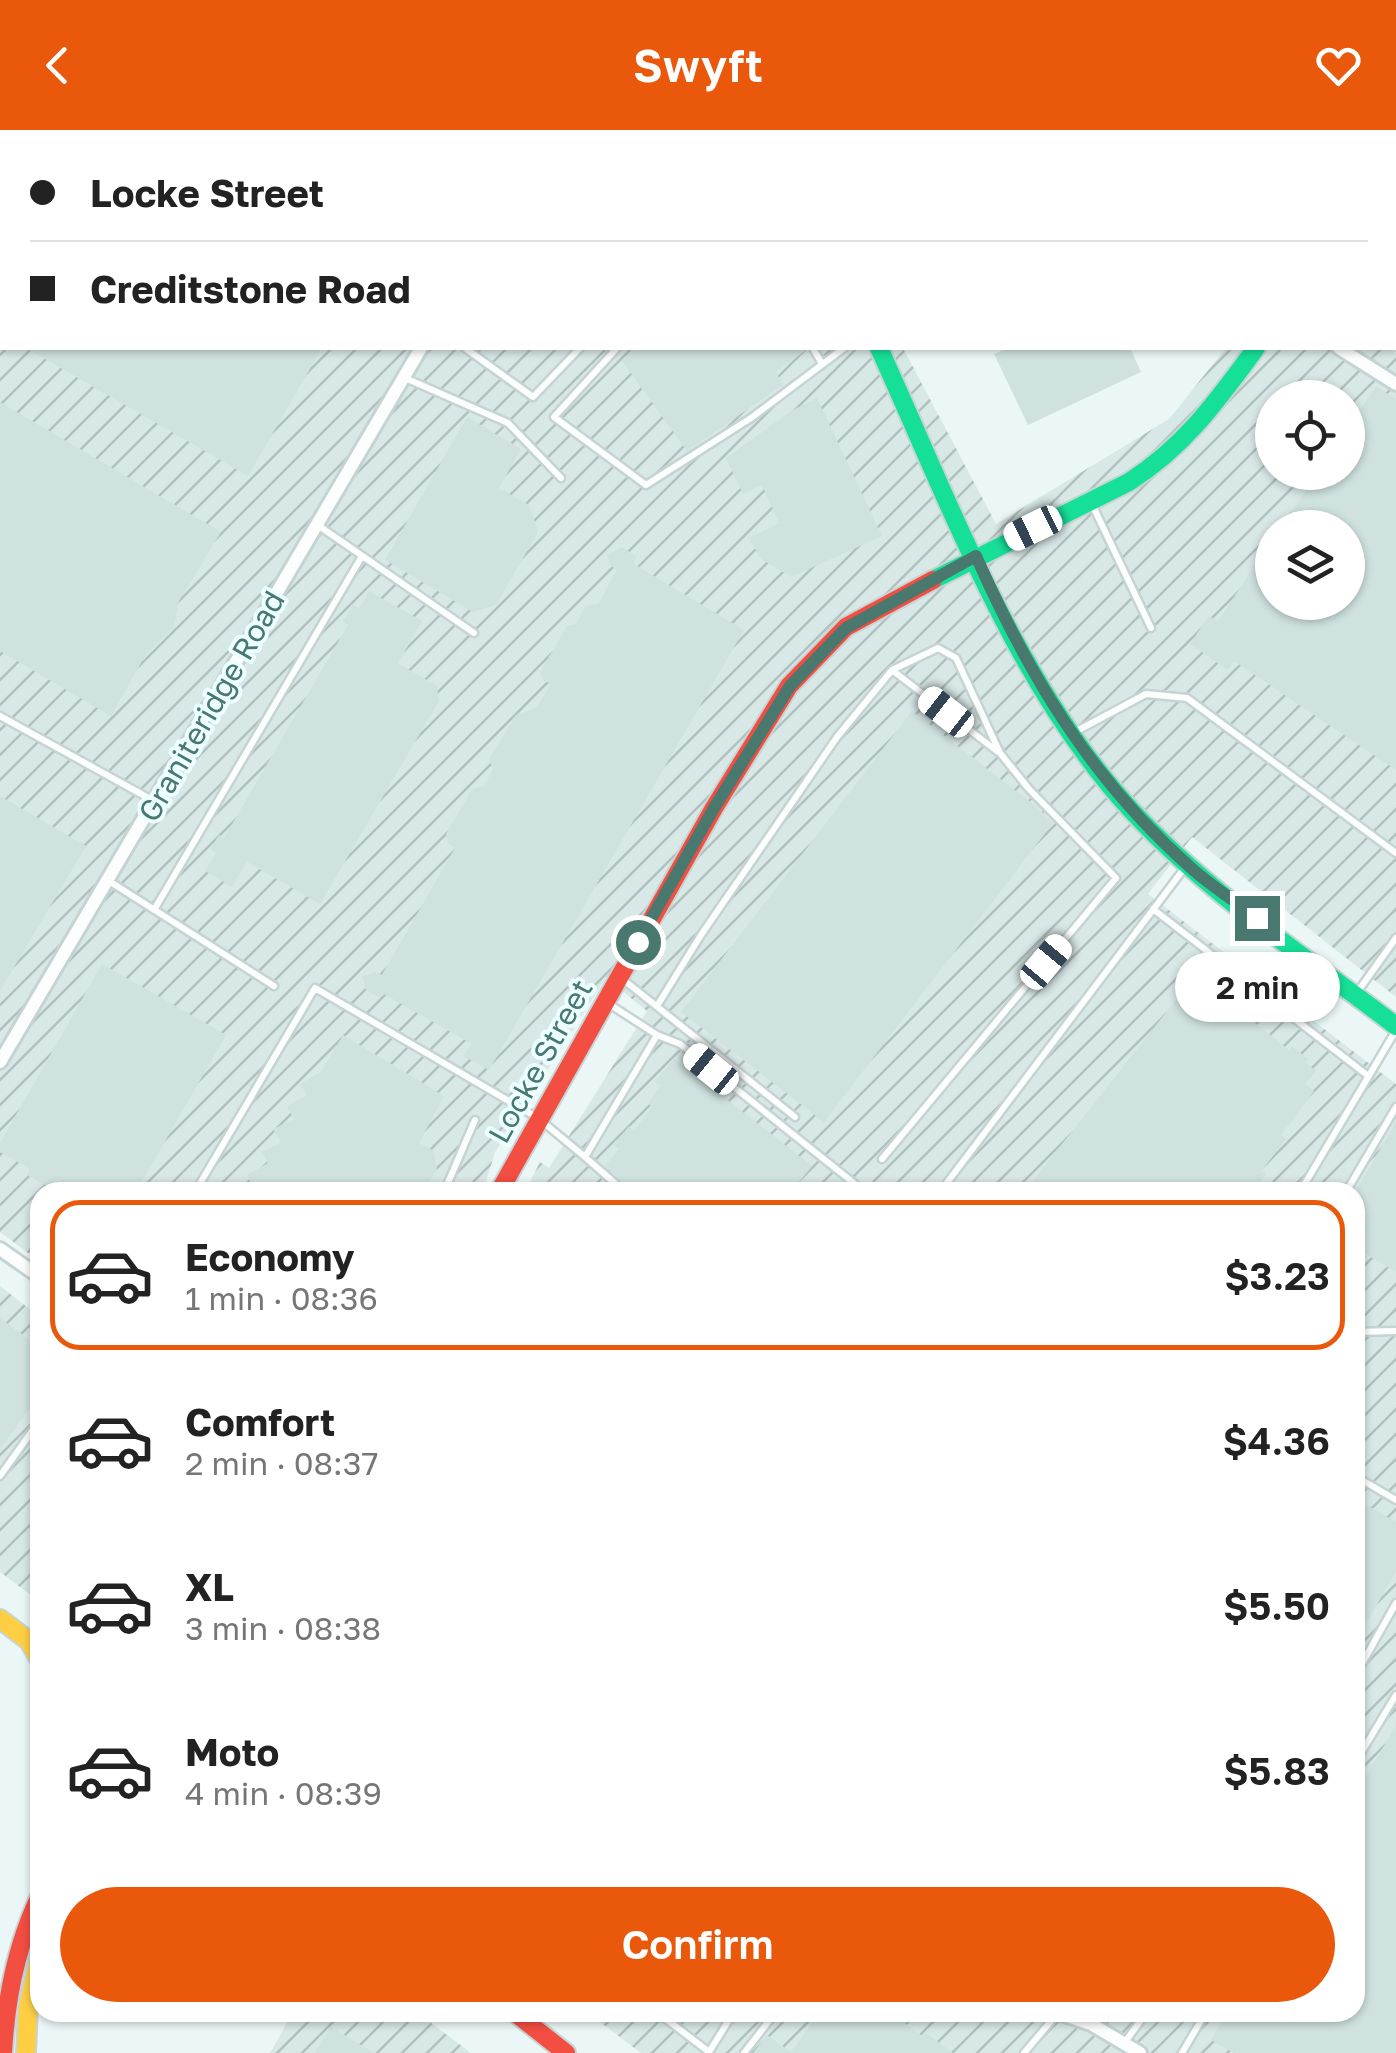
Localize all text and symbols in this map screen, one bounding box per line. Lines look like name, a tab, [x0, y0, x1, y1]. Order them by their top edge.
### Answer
icon: back	[30, 38, 85, 93]
text: Swyft	[633, 38, 763, 92]
icon: heart	[1311, 38, 1366, 93]
text: Locke Street	[90, 170, 324, 215]
text: Creditstone Road	[90, 266, 411, 311]
map controls	[1255, 380, 1365, 620]
button: locate	[1255, 380, 1365, 490]
car	[999, 501, 1067, 555]
button: layers	[1255, 510, 1365, 620]
street label: Graniteridge Road	[130, 584, 292, 828]
car	[913, 682, 979, 742]
route end	[1235, 896, 1280, 941]
route start	[616, 920, 661, 965]
car	[1015, 929, 1077, 995]
callout: 2 min	[1174, 953, 1340, 1023]
text: 2 min	[1216, 968, 1299, 1006]
street label: Locke Street	[480, 973, 600, 1149]
car	[678, 1038, 744, 1100]
icon: car	[65, 1230, 155, 1320]
text: Economy	[185, 1234, 354, 1279]
text: $3.23	[1225, 1253, 1330, 1298]
text: 1 min · 08:36	[185, 1279, 378, 1317]
icon: car	[65, 1395, 155, 1485]
text: Comfort	[185, 1399, 335, 1444]
text: $4.36	[1223, 1418, 1330, 1463]
text: 2 min · 08:37	[185, 1444, 378, 1482]
icon: car	[65, 1560, 155, 1650]
text: XL	[185, 1564, 234, 1609]
text: $5.50	[1223, 1583, 1330, 1628]
text: 3 min · 08:38	[185, 1609, 381, 1647]
icon: car	[65, 1725, 155, 1815]
text: Moto	[185, 1729, 279, 1774]
text: $5.83	[1224, 1748, 1330, 1793]
text: 4 min · 08:39	[185, 1774, 382, 1812]
button: Confirm	[60, 1887, 1335, 2002]

